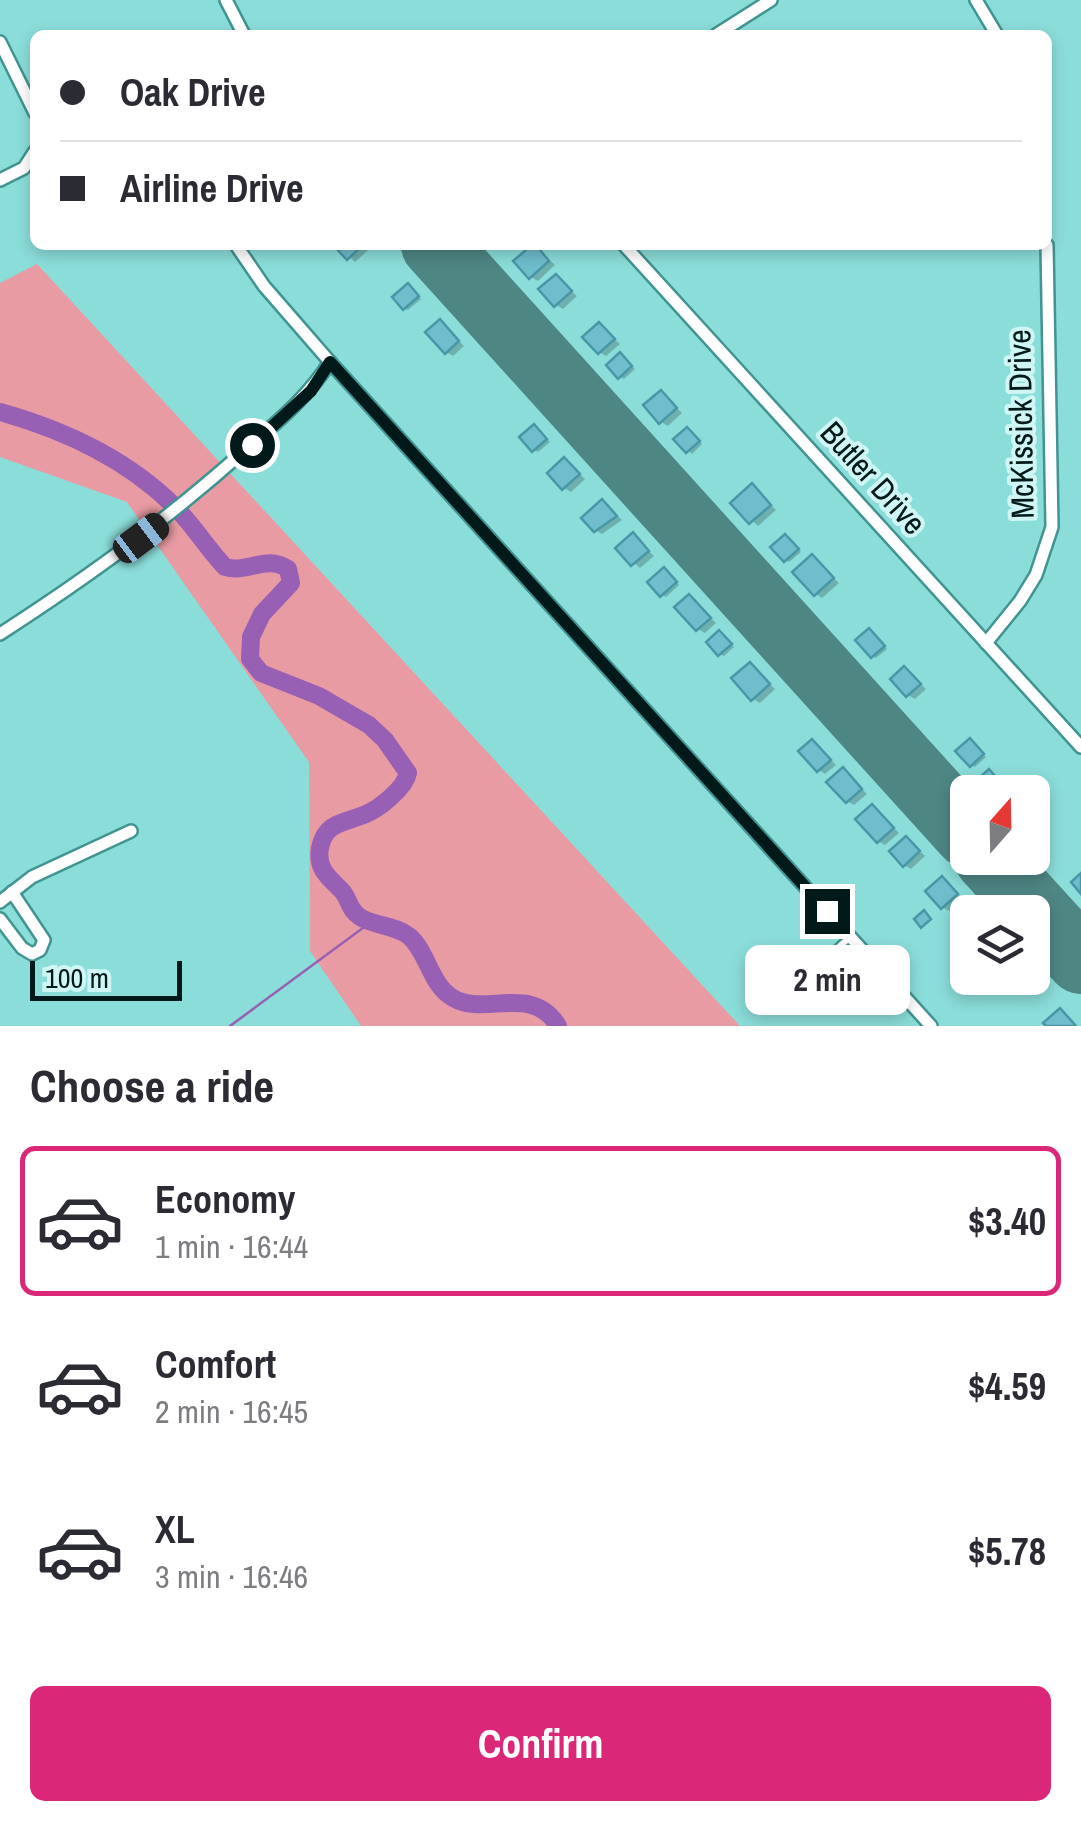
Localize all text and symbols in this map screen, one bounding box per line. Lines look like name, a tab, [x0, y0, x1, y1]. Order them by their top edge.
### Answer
text: Oak Drive	[120, 67, 266, 118]
text: Airline Drive	[120, 163, 304, 214]
street label: McKissick Drive	[997, 329, 1044, 519]
street label: Butler Drive	[811, 412, 936, 544]
route start	[230, 423, 275, 468]
car	[108, 508, 174, 568]
north arrow	[950, 775, 1050, 875]
map controls	[950, 775, 1050, 995]
route end	[805, 889, 850, 934]
button: layers	[950, 895, 1050, 995]
callout: 2 min	[744, 946, 910, 1016]
scale bar	[30, 956, 182, 1000]
text: 2 min	[793, 958, 862, 1001]
text: 100 m	[45, 959, 109, 997]
text: Choose a ride	[30, 1055, 274, 1116]
text: Economy	[155, 1174, 295, 1225]
icon: car	[35, 1176, 125, 1266]
text: $3.40	[968, 1196, 1046, 1247]
text: 1 min · 16:44	[155, 1225, 308, 1268]
text: Comfort	[155, 1339, 276, 1390]
icon: car	[35, 1341, 125, 1431]
text: $4.59	[968, 1361, 1046, 1412]
text: 2 min · 16:45	[155, 1390, 308, 1433]
text: XL	[155, 1504, 195, 1555]
icon: car	[35, 1506, 125, 1596]
text: $5.78	[968, 1526, 1046, 1577]
text: 3 min · 16:46	[155, 1555, 308, 1598]
button: Confirm	[30, 1686, 1051, 1801]

